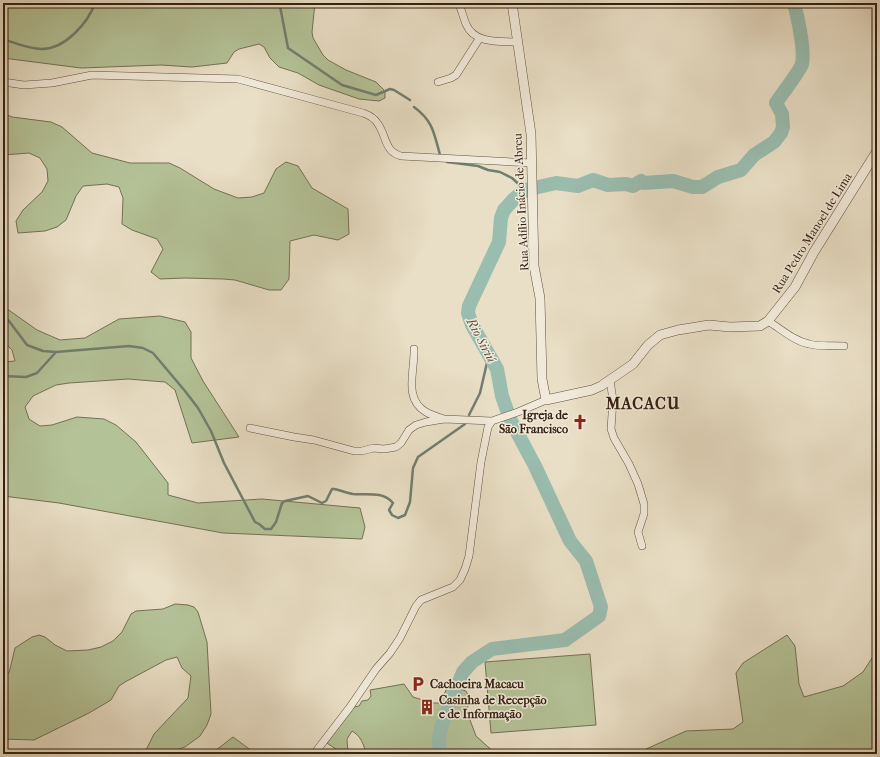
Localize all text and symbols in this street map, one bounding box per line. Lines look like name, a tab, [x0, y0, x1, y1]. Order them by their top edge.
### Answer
street label: Rua Adílio Inácio de Abreu	[510, 132, 532, 271]
street label: Rua Pedro Manoel de Lima	[769, 170, 855, 296]
water label: Rio Siriú	[463, 315, 500, 366]
district label: MACACU	[605, 394, 680, 413]
place label: Igreja de São Francisco	[499, 408, 568, 436]
church icon: Igreja de São Francisco	[571, 413, 589, 431]
parking icon: Cachoeira Macacu	[409, 675, 427, 693]
place label: Cachoeira Macacu	[430, 677, 524, 691]
place label: Casinha de Recepção e de Informação	[439, 693, 547, 722]
building icon: Casinha de Recepção e de Informação	[418, 698, 436, 716]

